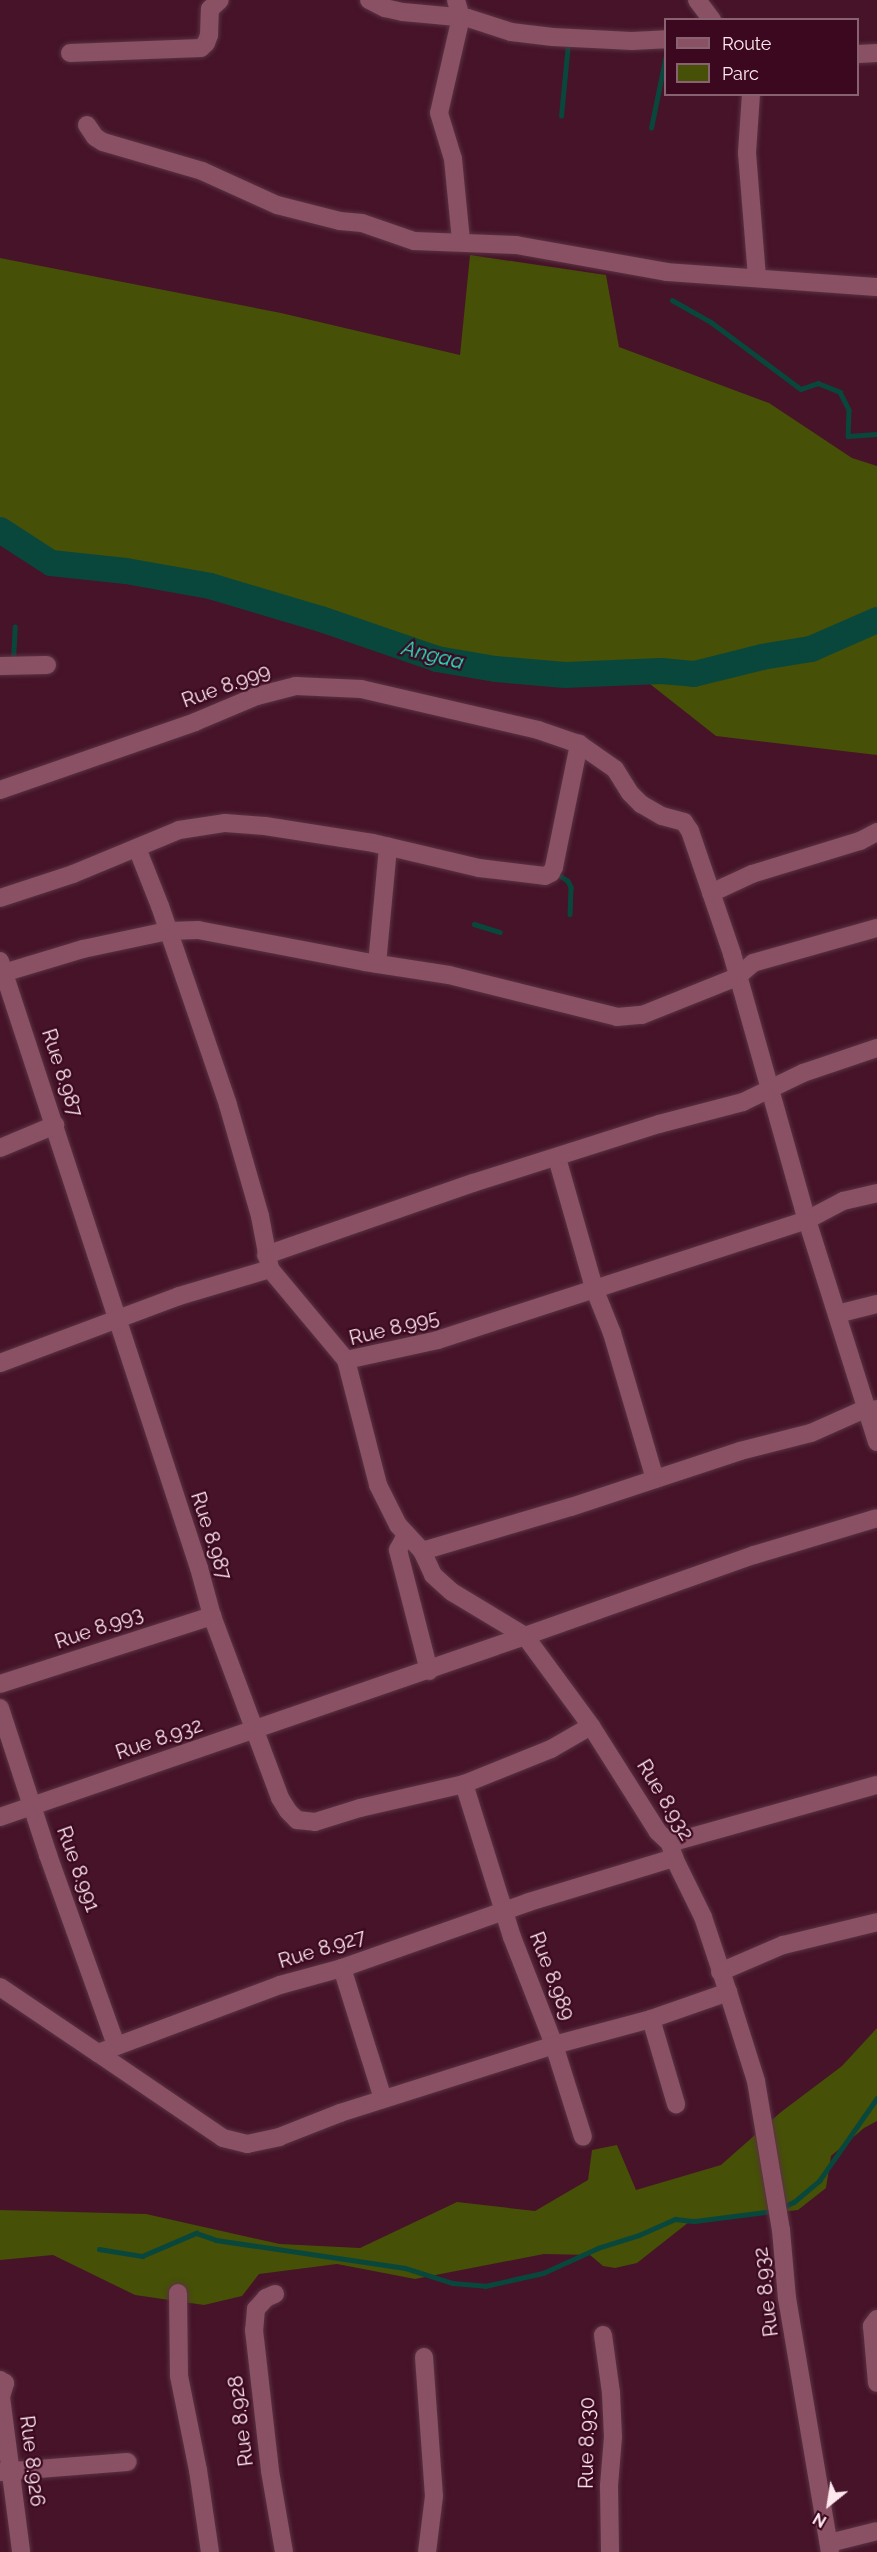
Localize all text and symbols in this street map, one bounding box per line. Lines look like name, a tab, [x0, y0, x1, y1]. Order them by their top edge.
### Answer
legend	[664, 18, 859, 96]
text: Route	[722, 33, 771, 54]
text: Parc	[722, 63, 759, 84]
water label: Angaa	[399, 635, 467, 675]
street label: Rue 8.999	[178, 659, 274, 713]
street label: Rue 8.987	[36, 1026, 88, 1120]
street label: Rue 8.995	[347, 1305, 441, 1351]
street label: Rue 8.987	[185, 1489, 237, 1583]
street label: Rue 8.993	[52, 1602, 146, 1654]
street label: Rue 8.932	[113, 1713, 205, 1765]
street label: Rue 8.932	[632, 1755, 698, 1845]
street label: Rue 8.991	[51, 1823, 105, 1915]
street label: Rue 8.927	[275, 1924, 369, 1974]
street label: Rue 8.989	[524, 1928, 580, 2024]
street label: Rue 8.932	[749, 2246, 783, 2338]
street label: Rue 8.928	[224, 2374, 258, 2468]
street label: Rue 8.930	[574, 2397, 600, 2489]
street label: Rue 8.926	[15, 2414, 49, 2508]
north arrow	[799, 2474, 859, 2534]
text: N	[810, 2509, 830, 2531]

